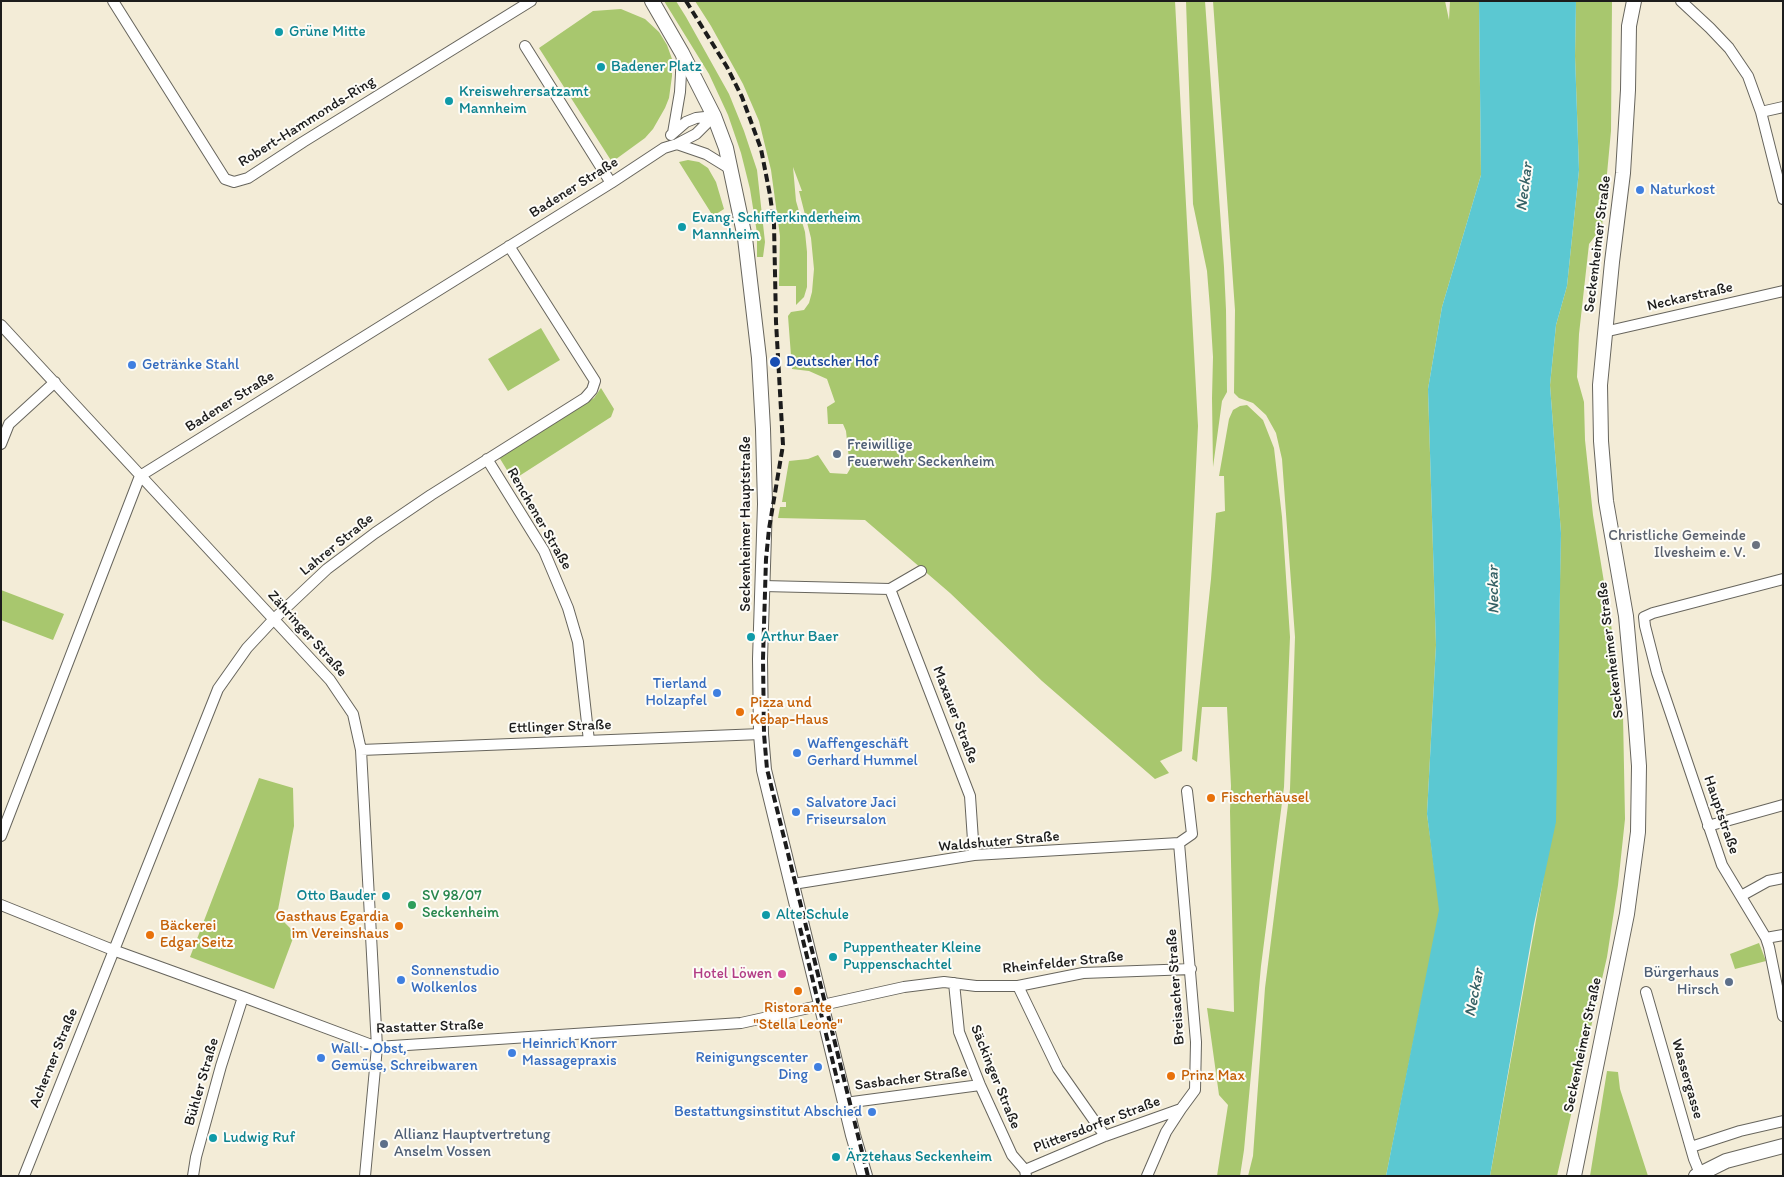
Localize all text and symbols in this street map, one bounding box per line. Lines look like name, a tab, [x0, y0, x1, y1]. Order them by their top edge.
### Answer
place label: Grüne Mitte	[289, 23, 366, 41]
marker: Grüne Mitte	[273, 26, 285, 38]
place label: Badener Platz	[611, 58, 702, 76]
marker: Badener Platz	[595, 61, 607, 73]
street label: Robert-Hammonds-Ring	[235, 73, 379, 171]
place label: Kreiswehrersatzamt Mannheim	[459, 83, 589, 118]
marker: Kreiswehrersatzamt Mannheim	[443, 95, 455, 107]
street label: Badener Straße	[526, 154, 622, 222]
water label: Neckar	[1513, 162, 1537, 212]
street label: Seckenheimer Straße	[1581, 175, 1615, 313]
place label: Naturkost	[1650, 181, 1715, 199]
marker: Naturkost	[1634, 184, 1646, 196]
place label: Evang. Schifferkinderheim Mannheim	[692, 209, 861, 244]
marker: Evang. Schifferkinderheim Mannheim	[676, 221, 688, 233]
street label: Neckarstraße	[1645, 278, 1735, 316]
place label: Deutscher Hof	[786, 353, 879, 371]
marker: Deutscher Hof	[768, 355, 782, 369]
place label: Getränke Stahl	[142, 356, 239, 374]
marker: Getränke Stahl	[126, 359, 138, 371]
street label: Badener Straße	[182, 368, 278, 436]
street label: Seckenheimer Hauptstraße	[737, 436, 755, 612]
place label: Freiwillige Feuerwehr Seckenheim	[847, 436, 995, 471]
marker: Freiwillige Feuerwehr Seckenheim	[831, 448, 843, 460]
street label: Renchener Straße	[502, 465, 576, 573]
street label: Lahrer Straße	[297, 510, 377, 580]
place label: Christliche Gemeinde Ilvesheim e. V.	[1608, 527, 1746, 562]
marker: Christliche Gemeinde Ilvesheim e. V.	[1750, 539, 1762, 551]
water label: Neckar	[1484, 566, 1504, 614]
street label: Seckenheimer Straße	[1594, 581, 1628, 719]
street label: Zähringer Straße	[263, 587, 351, 681]
place label: Arthur Baer	[761, 628, 838, 646]
marker: Arthur Baer	[745, 631, 757, 643]
street label: Maxauer Straße	[928, 664, 982, 766]
place label: Tierland Holzapfel	[645, 675, 707, 710]
marker: Tierland Holzapfel	[711, 687, 723, 699]
place label: Pizza und Kebap-Haus	[750, 694, 828, 729]
marker: Pizza und Kebap-Haus	[734, 706, 746, 718]
street label: Ettlinger Straße	[508, 716, 612, 738]
place label: Waffengeschäft Gerhard Hummel	[807, 735, 918, 770]
marker: Waffengeschäft Gerhard Hummel	[791, 747, 803, 759]
street label: Hauptstraße	[1699, 773, 1743, 857]
place label: Fischerhäusel	[1221, 789, 1309, 807]
marker: Fischerhäusel	[1205, 792, 1217, 804]
place label: Salvatore Jaci Friseursalon	[806, 794, 896, 829]
marker: Salvatore Jaci Friseursalon	[790, 806, 802, 818]
street label: Waldshuter Straße	[938, 828, 1060, 856]
place label: Otto Bauder	[297, 887, 376, 905]
place label: SV 98/07 Seckenheim	[422, 887, 499, 922]
marker: Otto Bauder	[380, 890, 392, 902]
marker: SV 98/07 Seckenheim	[406, 899, 418, 911]
place label: Alte Schule	[776, 906, 849, 924]
place label: Gasthaus Egardia im Vereinshaus	[276, 908, 389, 943]
marker: Alte Schule	[760, 909, 772, 921]
place label: Bäckerei Edgar Seitz	[160, 917, 233, 952]
marker: Gasthaus Egardia im Vereinshaus	[393, 920, 405, 932]
street label: Breisacher Straße	[1163, 928, 1189, 1046]
marker: Bäckerei Edgar Seitz	[144, 929, 156, 941]
place label: Puppentheater Kleine Puppenschachtel	[843, 939, 981, 974]
street label: Rheinfelder Straße	[1002, 948, 1124, 978]
marker: Puppentheater Kleine Puppenschachtel	[827, 951, 839, 963]
place label: Sonnenstudio Wolkenlos	[411, 962, 499, 997]
place label: Bürgerhaus Hirsch	[1644, 964, 1719, 999]
place label: Hotel Löwen	[693, 965, 772, 983]
water label: Neckar	[1461, 967, 1489, 1019]
marker: Hotel Löwen	[776, 968, 788, 980]
marker: Sonnenstudio Wolkenlos	[395, 974, 407, 986]
street label: Seckenheimer Straße	[1560, 976, 1606, 1114]
marker: Bürgerhaus Hirsch	[1723, 976, 1735, 988]
marker: Ristorante "Stella Leone"	[792, 985, 804, 997]
place label: Ristorante "Stella Leone"	[753, 999, 843, 1034]
street label: Acherner Straße	[26, 1006, 82, 1110]
street label: Rastatter Straße	[376, 1016, 484, 1038]
street label: Säckinger Straße	[966, 1022, 1024, 1132]
place label: Heinrich Knorr Massagepraxis	[522, 1035, 617, 1070]
street label: Bühler Straße	[181, 1036, 223, 1128]
street label: Wassergasse	[1667, 1037, 1707, 1121]
place label: Wall - Obst, Gemüse, Schreibwaren	[331, 1040, 478, 1075]
marker: Heinrich Knorr Massagepraxis	[506, 1047, 518, 1059]
place label: Reinigungscenter Ding	[696, 1049, 808, 1084]
marker: Wall - Obst, Gemüse, Schreibwaren	[315, 1052, 327, 1064]
marker: Reinigungscenter Ding	[812, 1061, 824, 1073]
street label: Sasbacher Straße	[854, 1063, 968, 1095]
place label: Prinz Max	[1181, 1067, 1245, 1085]
marker: Prinz Max	[1165, 1070, 1177, 1082]
street label: Plittersdorfer Straße	[1031, 1093, 1163, 1157]
place label: Bestattungsinstitut Abschied	[674, 1103, 862, 1121]
marker: Bestattungsinstitut Abschied	[866, 1106, 878, 1118]
place label: Allianz Hauptvertretung Anselm Vossen	[394, 1126, 550, 1161]
place label: Ludwig Ruf	[223, 1129, 295, 1147]
marker: Ludwig Ruf	[207, 1132, 219, 1144]
marker: Allianz Hauptvertretung Anselm Vossen	[378, 1138, 390, 1150]
place label: Ärztehaus Seckenheim	[846, 1148, 992, 1166]
marker: Ärztehaus Seckenheim	[830, 1151, 842, 1163]

